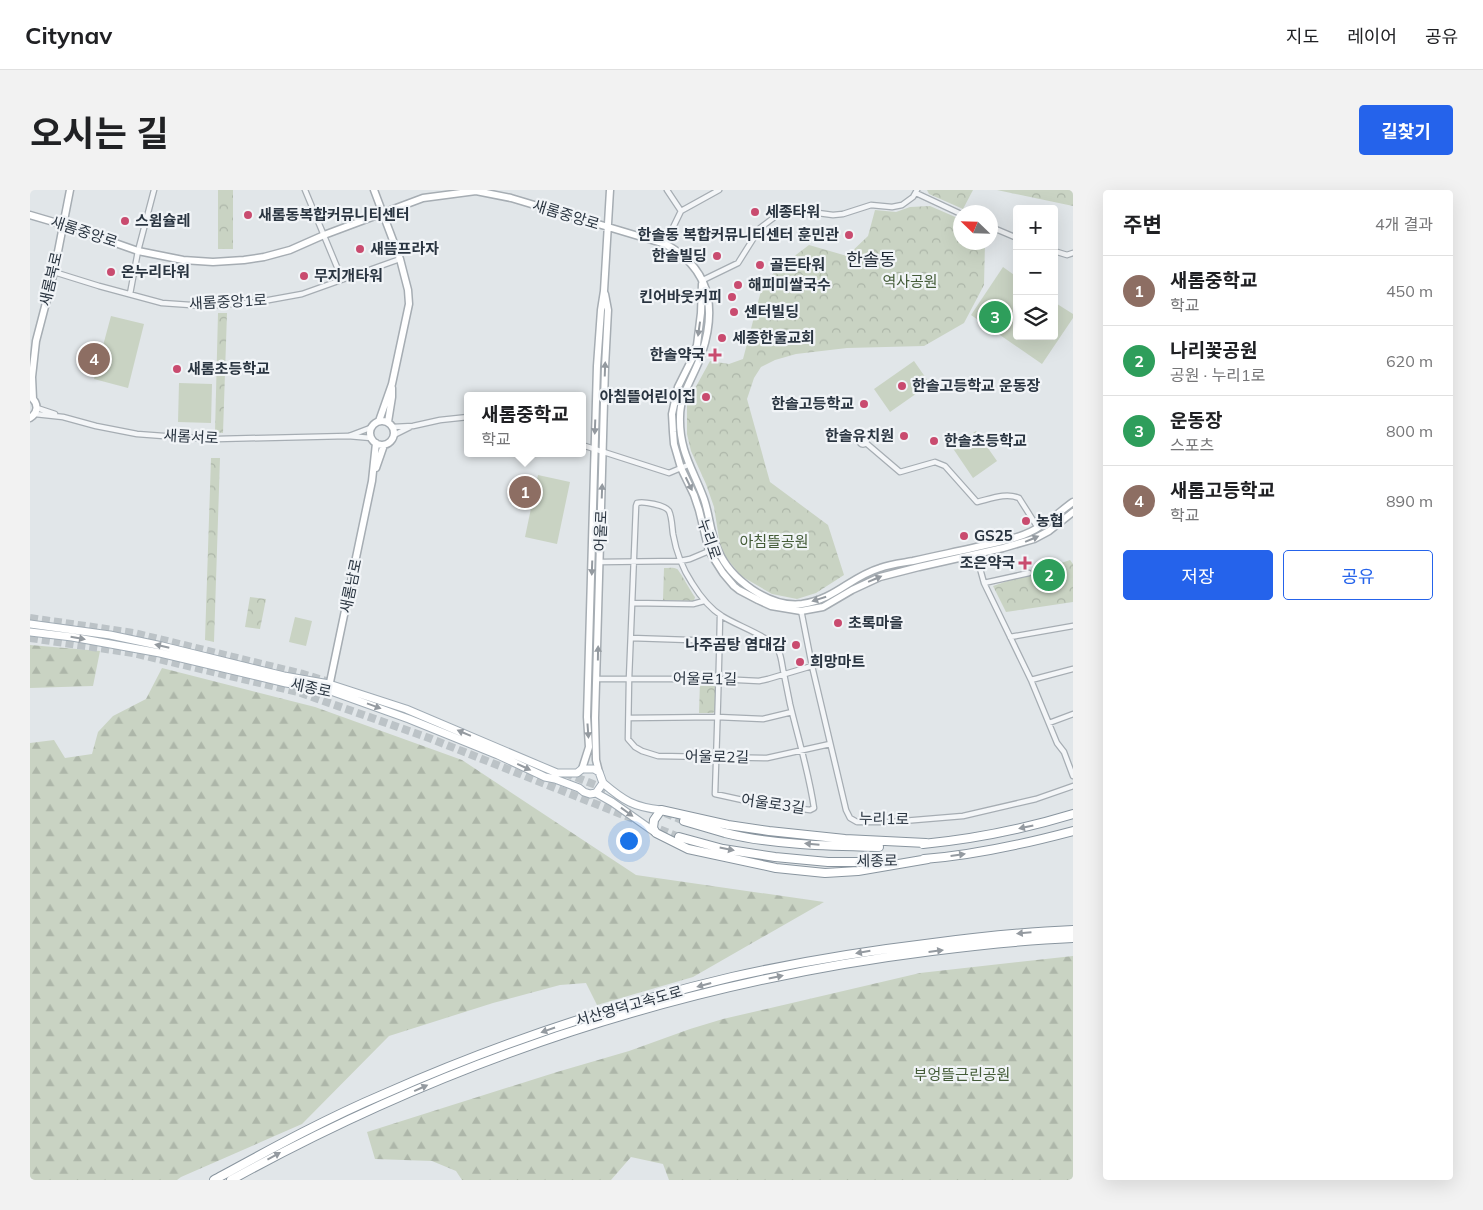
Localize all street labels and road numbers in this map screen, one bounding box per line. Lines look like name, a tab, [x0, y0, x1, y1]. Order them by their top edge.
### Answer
street label: 새롬중앙로	[530, 195, 602, 234]
street label: 새롬중앙로	[48, 212, 120, 251]
street label: 새롬북로	[35, 250, 66, 308]
street label: 새롬중앙1로	[189, 290, 267, 313]
street label: 새롬서로	[163, 426, 219, 447]
street label: 어울로	[590, 510, 611, 552]
street label: 누리로	[694, 516, 725, 562]
street label: 새롬남로	[335, 557, 366, 615]
street label: 어울로1길	[673, 668, 737, 689]
street label: 세종로	[289, 674, 333, 701]
street label: 어울로2길	[685, 746, 749, 767]
street label: 어울로3길	[740, 790, 806, 817]
street label: 누리1로	[859, 809, 909, 828]
street label: 세종로	[856, 851, 898, 870]
street label: 서산영덕고속도로	[573, 981, 685, 1030]

